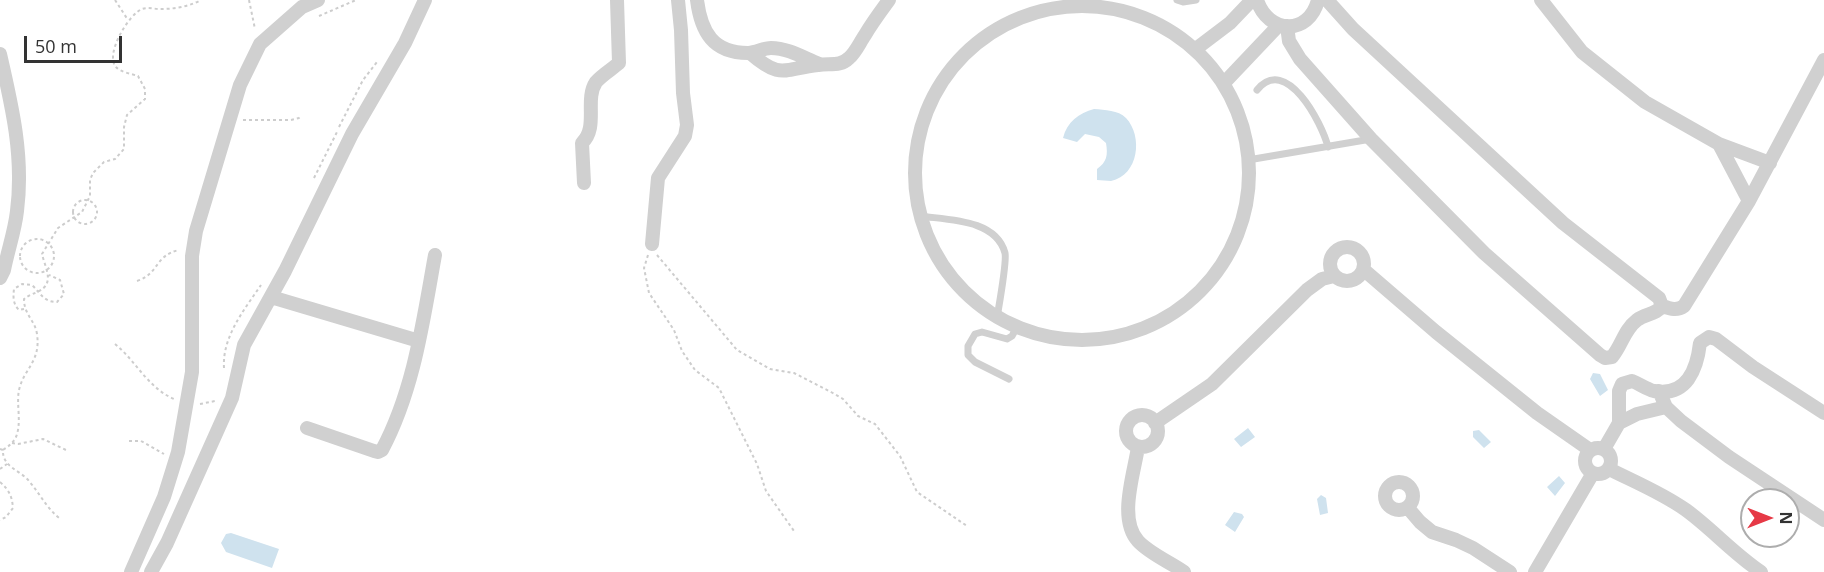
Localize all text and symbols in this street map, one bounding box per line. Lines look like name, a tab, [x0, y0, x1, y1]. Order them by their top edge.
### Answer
scale bar	[27, 24, 124, 62]
text: 50 m	[35, 34, 77, 58]
north arrow	[1740, 488, 1800, 548]
text: N	[1775, 511, 1797, 525]

